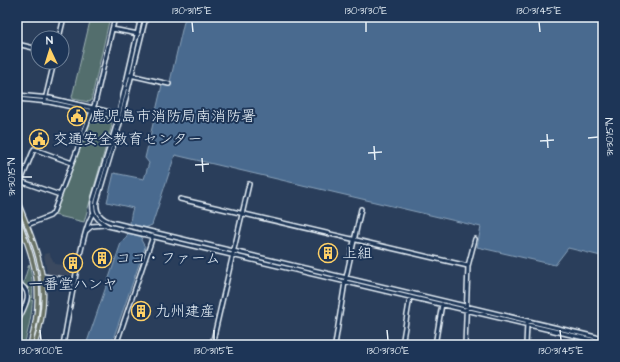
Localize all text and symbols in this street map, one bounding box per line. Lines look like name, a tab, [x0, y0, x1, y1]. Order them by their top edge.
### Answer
text: 130°31'15"E	[172, 4, 212, 18]
text: 130°31'30"E	[345, 4, 387, 18]
text: 130°31'45"E	[516, 4, 562, 18]
north arrow	[30, 30, 70, 70]
text: N	[45, 33, 53, 48]
public building icon: 鹿児島市消防局南消防署	[66, 105, 88, 127]
place label: 鹿児島市消防局南消防署	[91, 106, 256, 127]
text: 31°30'15"N	[603, 118, 617, 156]
public building icon: 交通安全教育センター	[28, 128, 50, 150]
place label: 交通安全教育センター	[53, 129, 202, 150]
text: 31°30'15"N	[5, 158, 19, 196]
building icon: 上組	[317, 242, 339, 264]
place label: 上組	[342, 243, 372, 264]
building icon: ココ・ファーム	[91, 247, 113, 269]
place label: ココ・ファーム	[116, 248, 220, 269]
building icon: 一番堂ハンヤ	[62, 252, 84, 274]
place label: 一番堂ハンヤ	[28, 274, 118, 295]
building icon: 九州建産	[130, 300, 152, 322]
place label: 九州建産	[155, 301, 215, 322]
text: 130°31'00"E	[19, 344, 63, 358]
text: 130°31'15"E	[194, 344, 234, 358]
text: 130°31'30"E	[367, 344, 409, 358]
text: 130°31'45"E	[538, 344, 584, 358]

